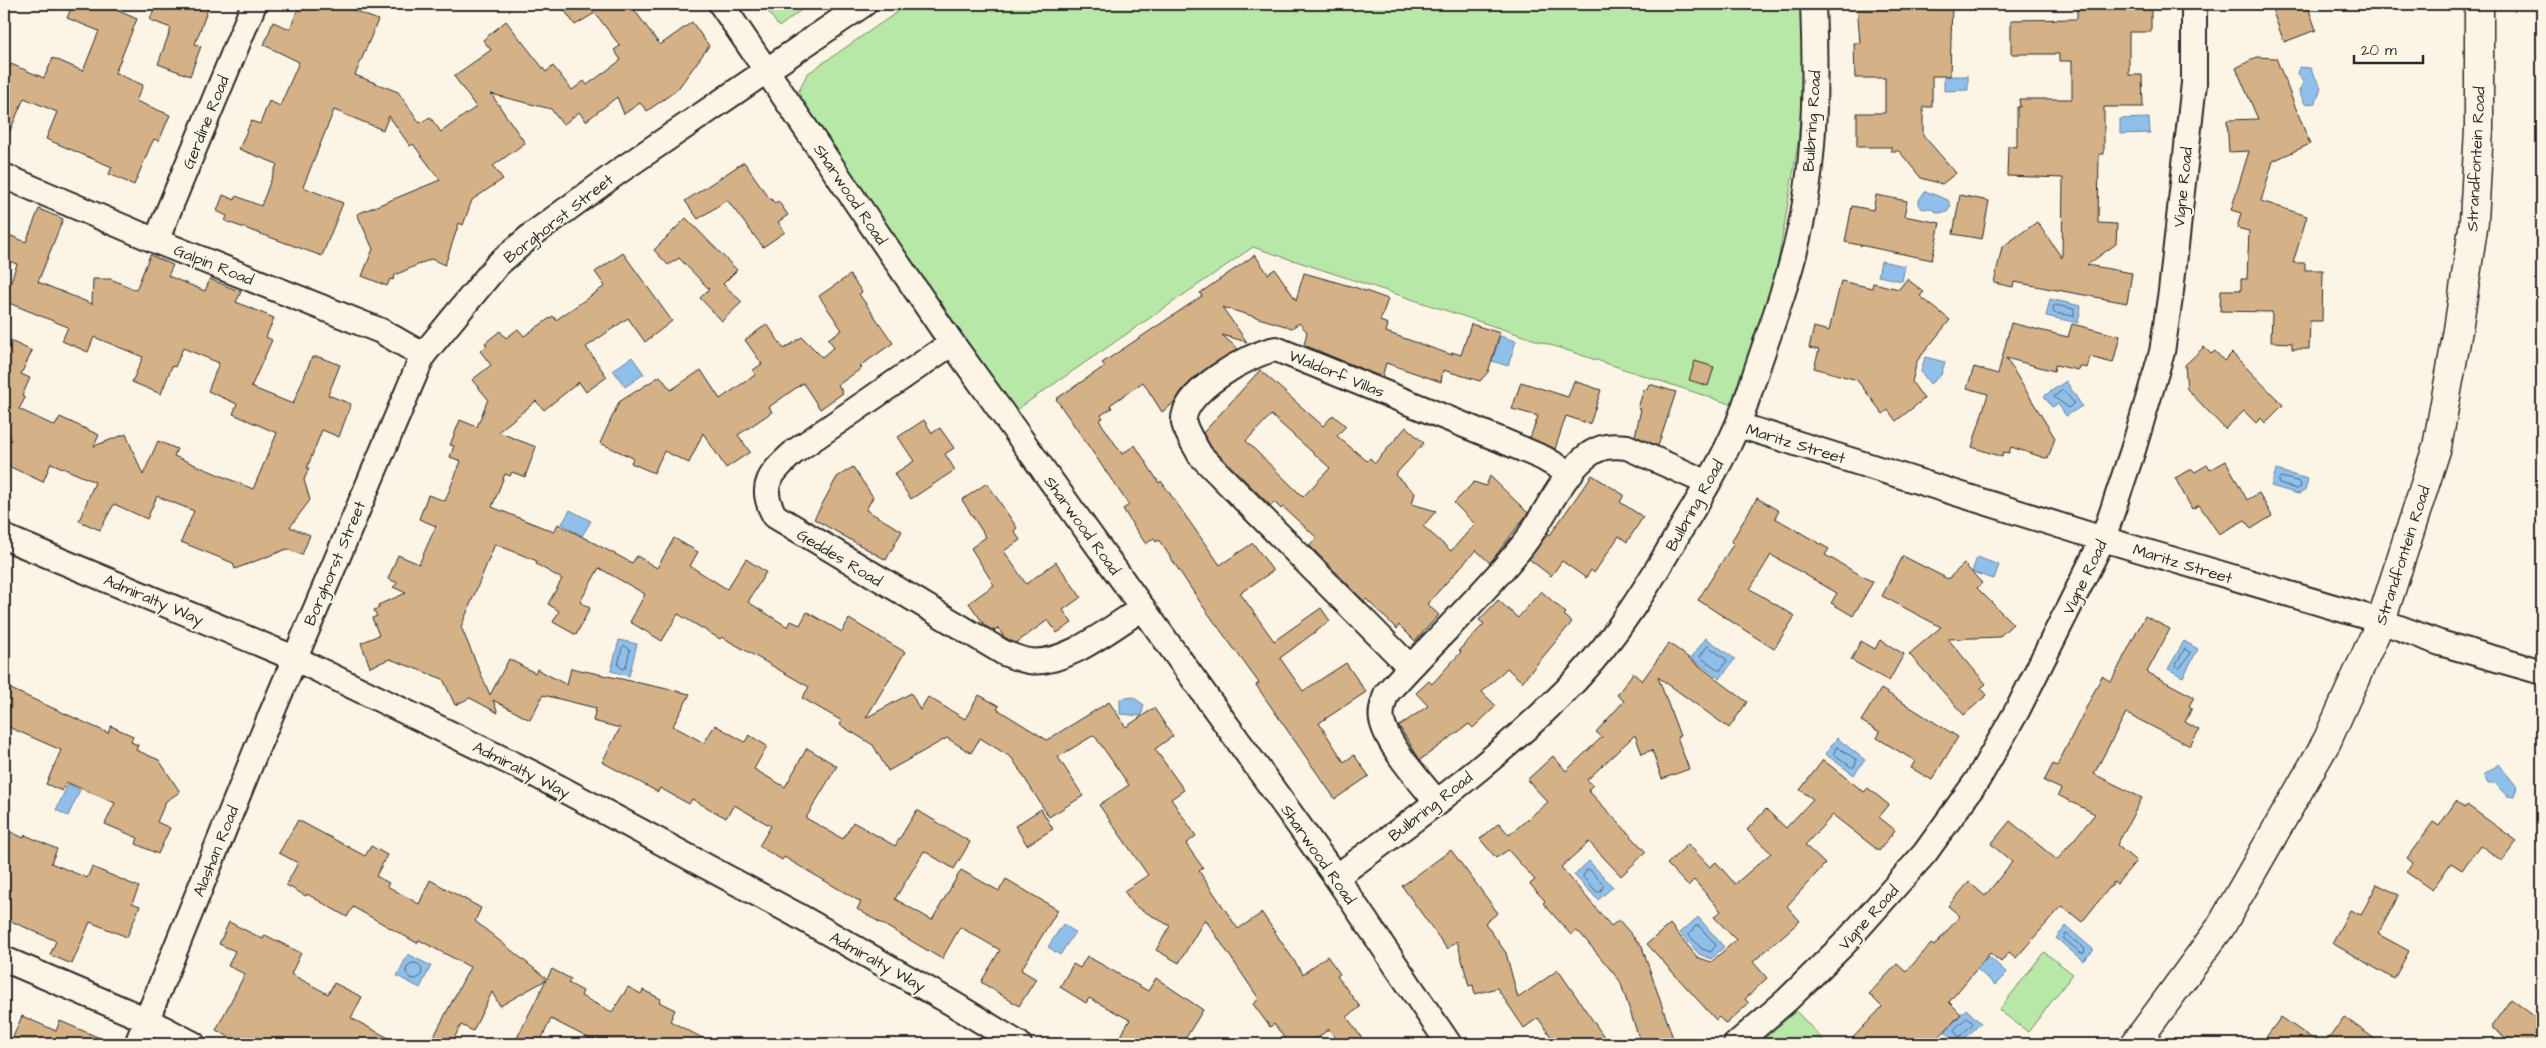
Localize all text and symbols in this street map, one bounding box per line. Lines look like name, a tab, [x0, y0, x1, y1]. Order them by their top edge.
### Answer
scale bar	[2354, 32, 2422, 64]
text: 20 m	[2361, 40, 2397, 61]
street label: Bulbring Road	[1797, 70, 1828, 173]
street label: Gerdine Road	[177, 72, 235, 172]
street label: Strandfontein Road	[2461, 86, 2491, 232]
street label: Sharwood Road	[808, 140, 892, 249]
street label: Vigne Road	[2168, 146, 2199, 228]
street label: Borghorst Street	[499, 169, 619, 269]
street label: Galpin Road	[170, 239, 257, 291]
street label: Waldorf Villas	[1286, 345, 1388, 403]
street label: Maritz Street	[1743, 418, 1849, 470]
street label: Bulbring Road	[1661, 456, 1730, 556]
street label: Sharwood Road	[1039, 472, 1126, 580]
street label: Strandfontein Road	[2370, 483, 2436, 628]
street label: Borghorst Street	[299, 497, 372, 630]
street label: Geddes Road	[793, 524, 886, 592]
street label: Vigne Road	[2057, 536, 2113, 619]
street label: Maritz Street	[2130, 538, 2236, 590]
street label: Admiralty Way	[100, 569, 207, 632]
street label: Admiralty Way	[469, 736, 574, 805]
street label: Bulbring Road	[1384, 767, 1478, 848]
street label: Sharwood Road	[1275, 800, 1361, 909]
street label: Alashan Road	[188, 803, 244, 900]
street label: Vigne Road	[1834, 880, 1905, 956]
street label: Admiralty Way	[825, 926, 930, 998]

